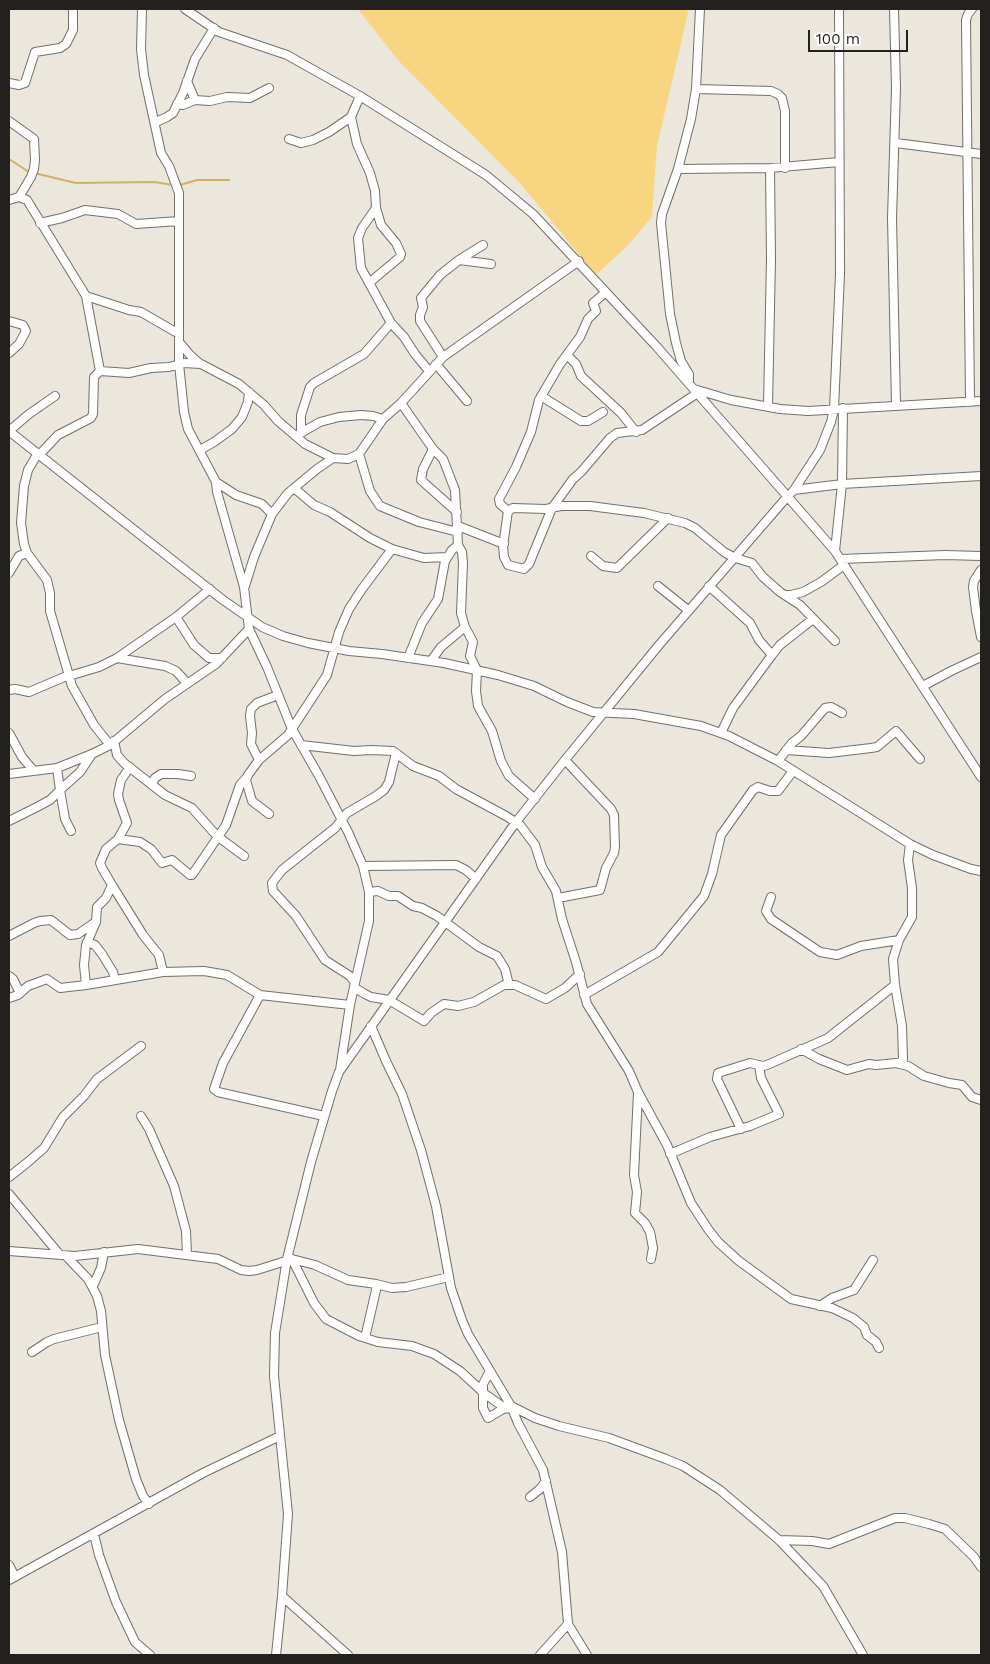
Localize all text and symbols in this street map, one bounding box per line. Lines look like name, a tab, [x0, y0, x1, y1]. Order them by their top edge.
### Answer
scale bar	[810, 20, 910, 52]
text: 100 m	[816, 30, 860, 48]

